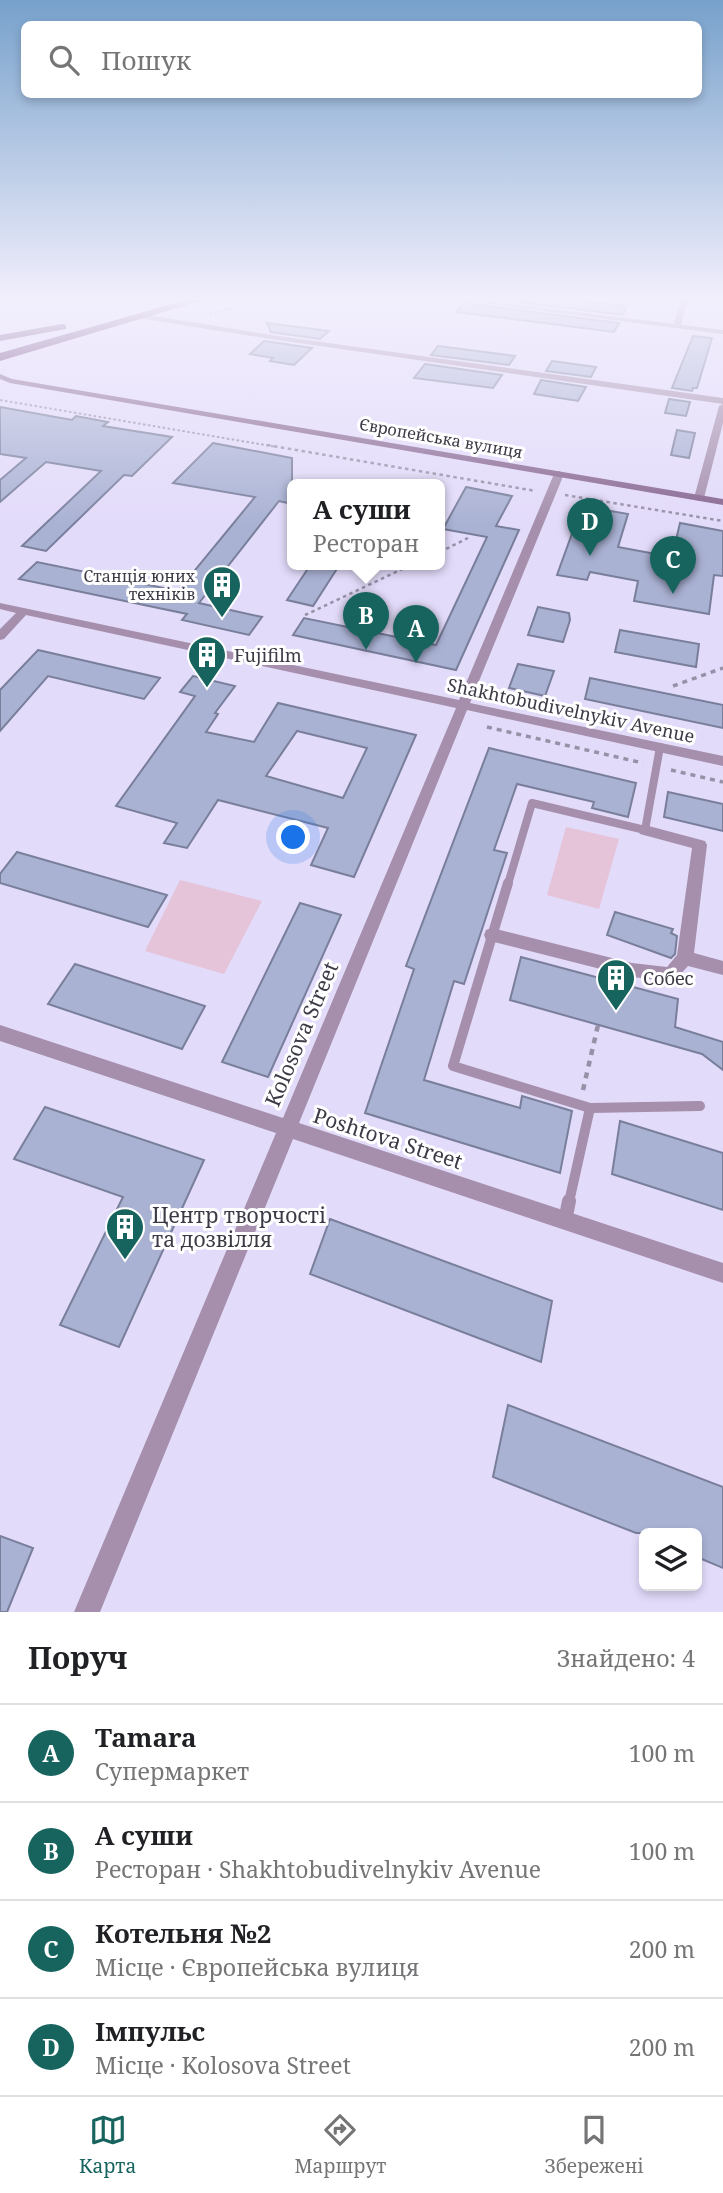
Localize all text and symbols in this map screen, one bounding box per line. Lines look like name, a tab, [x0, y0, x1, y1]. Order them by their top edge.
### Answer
search box	[21, 21, 702, 98]
icon: search	[45, 41, 83, 79]
text: Пошук	[101, 42, 191, 78]
street label: Європейська вулиця	[358, 413, 524, 463]
popup	[287, 479, 445, 570]
text: А суши	[313, 491, 411, 527]
pin: D	[567, 498, 613, 556]
text: Ресторан	[313, 527, 419, 559]
pin: C	[650, 536, 696, 594]
building icon: Станція юних техніків	[201, 564, 243, 619]
place label: Станція юних техніків	[84, 565, 196, 605]
pin: B	[343, 592, 389, 650]
pin: A	[393, 605, 439, 663]
building icon: Fujifilm	[186, 634, 228, 689]
place label: Fujifilm	[234, 643, 302, 667]
street label: Shakhtobudivelnykiv Avenue	[445, 672, 697, 748]
your location	[276, 820, 310, 854]
street label: Kolosova Street	[258, 957, 344, 1111]
building icon: Собес	[595, 957, 637, 1012]
place label: Собес	[643, 966, 694, 990]
street label: Poshtova Street	[310, 1101, 466, 1175]
place label: Центр творчості та дозвілля	[152, 1201, 326, 1253]
building icon: Центр творчості та дозвілля	[104, 1206, 146, 1261]
map controls	[639, 1528, 702, 1591]
button: layers	[639, 1528, 702, 1591]
text: Поруч	[28, 1637, 128, 1678]
text: Знайдено: 4	[557, 1642, 695, 1674]
text: Tamara	[95, 1719, 197, 1755]
text: A	[42, 1737, 60, 1769]
text: 100 m	[629, 1737, 695, 1769]
text: Супермаркет	[95, 1755, 249, 1787]
text: А суши	[95, 1817, 193, 1853]
text: B	[43, 1835, 59, 1867]
text: 100 m	[629, 1835, 695, 1867]
text: Ресторан · Shakhtobudivelnykiv Avenue	[95, 1853, 541, 1885]
text: Котельня №2	[95, 1915, 271, 1951]
text: C	[43, 1933, 59, 1965]
text: 200 m	[629, 1933, 695, 1965]
text: Місце · Європейська вулиця	[95, 1951, 419, 1983]
text: Імпульс	[95, 2013, 205, 2049]
text: D	[42, 2031, 60, 2063]
text: 200 m	[629, 2031, 695, 2063]
text: Місце · Kolosova Street	[95, 2049, 351, 2081]
tab: Карта	[79, 2111, 136, 2179]
tab: Маршрут	[294, 2111, 386, 2179]
tab: Збережені	[544, 2111, 644, 2179]

